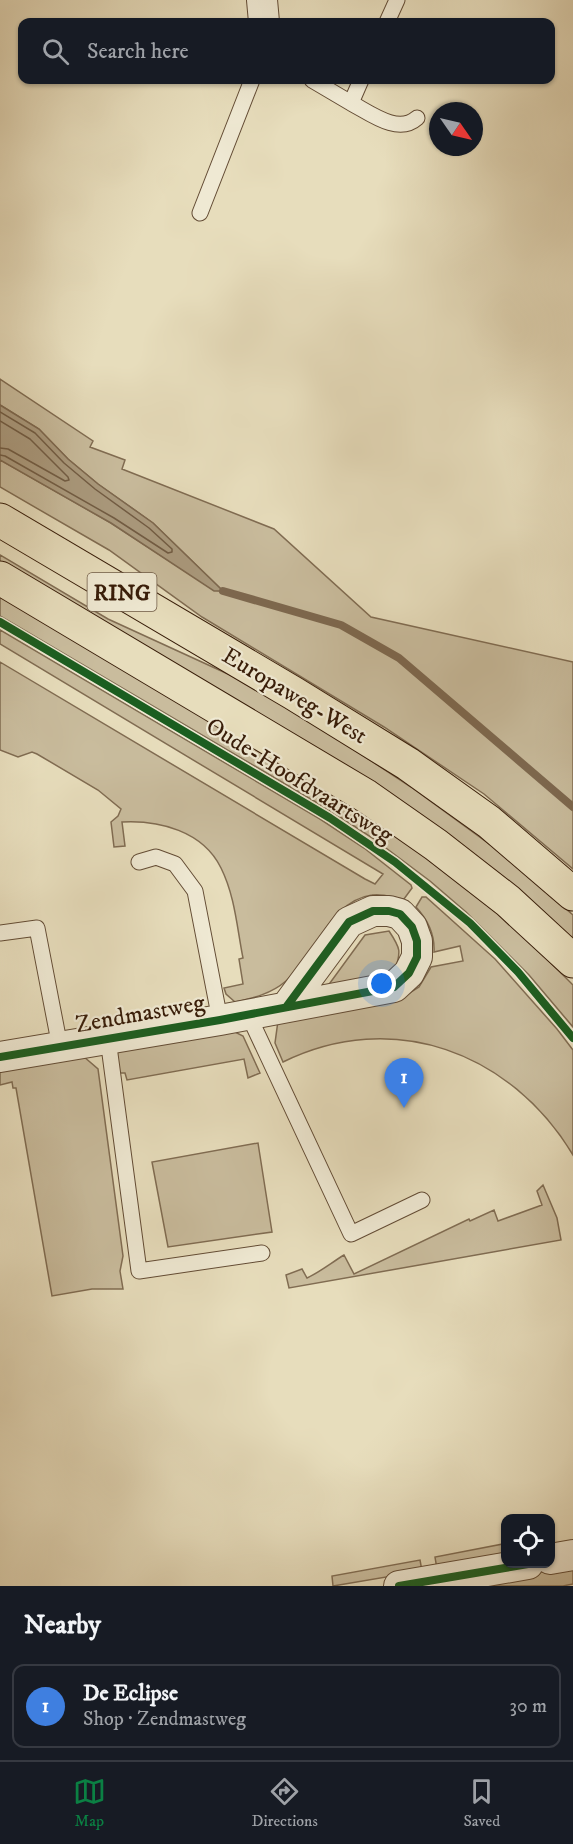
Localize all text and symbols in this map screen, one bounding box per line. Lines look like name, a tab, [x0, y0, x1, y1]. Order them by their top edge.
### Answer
search box	[18, 18, 555, 84]
icon: search	[39, 35, 72, 68]
text: Search here	[87, 38, 189, 65]
north arrow	[429, 102, 483, 156]
road number: RING	[88, 573, 156, 611]
street label: Europaweg-West	[216, 641, 373, 751]
street label: Oude-Hoofdvaartsweg	[200, 711, 399, 851]
your location	[367, 969, 396, 998]
street label: Zendmastweg	[73, 988, 207, 1040]
pin: 1	[384, 1058, 424, 1108]
map controls	[501, 1514, 555, 1568]
button: locate	[501, 1514, 555, 1568]
text: Nearby	[24, 1609, 101, 1642]
text: De Eclipse	[83, 1680, 178, 1707]
text: 1	[42, 1694, 49, 1719]
text: 30 m	[509, 1694, 547, 1719]
text: Shop · Zendmastweg	[83, 1707, 246, 1732]
tab: Map	[73, 1775, 106, 1831]
tab: Directions	[251, 1775, 318, 1831]
tab: Saved	[463, 1775, 500, 1831]

